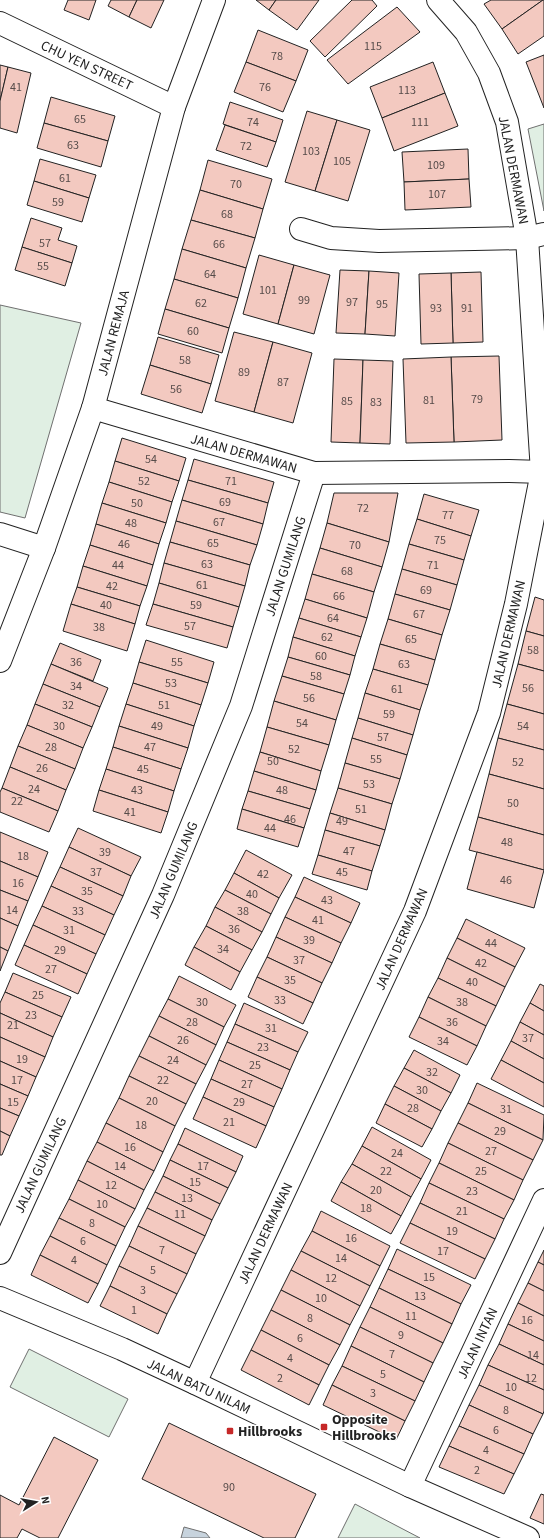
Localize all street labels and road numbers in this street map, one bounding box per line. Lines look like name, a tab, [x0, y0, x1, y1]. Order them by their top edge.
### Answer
street label: CHU YEN STREET	[37, 36, 136, 96]
street label: JALAN DERMAWAN	[493, 114, 533, 226]
street label: JALAN REMAJA	[93, 288, 135, 378]
street label: JALAN DERMAWAN	[188, 429, 299, 479]
street label: JALAN GUMILANG	[260, 514, 312, 619]
street label: JALAN DERMAWAN	[487, 578, 531, 690]
street label: JALAN GUMILANG	[144, 818, 203, 922]
street label: JALAN DERMAWAN	[370, 885, 433, 994]
street label: JALAN GUMILANG	[10, 1114, 72, 1217]
street label: JALAN DERMAWAN	[234, 1179, 298, 1288]
street label: JALAN INTAN	[453, 1304, 503, 1383]
street label: JALAN BATU NILAM	[143, 1354, 254, 1420]

